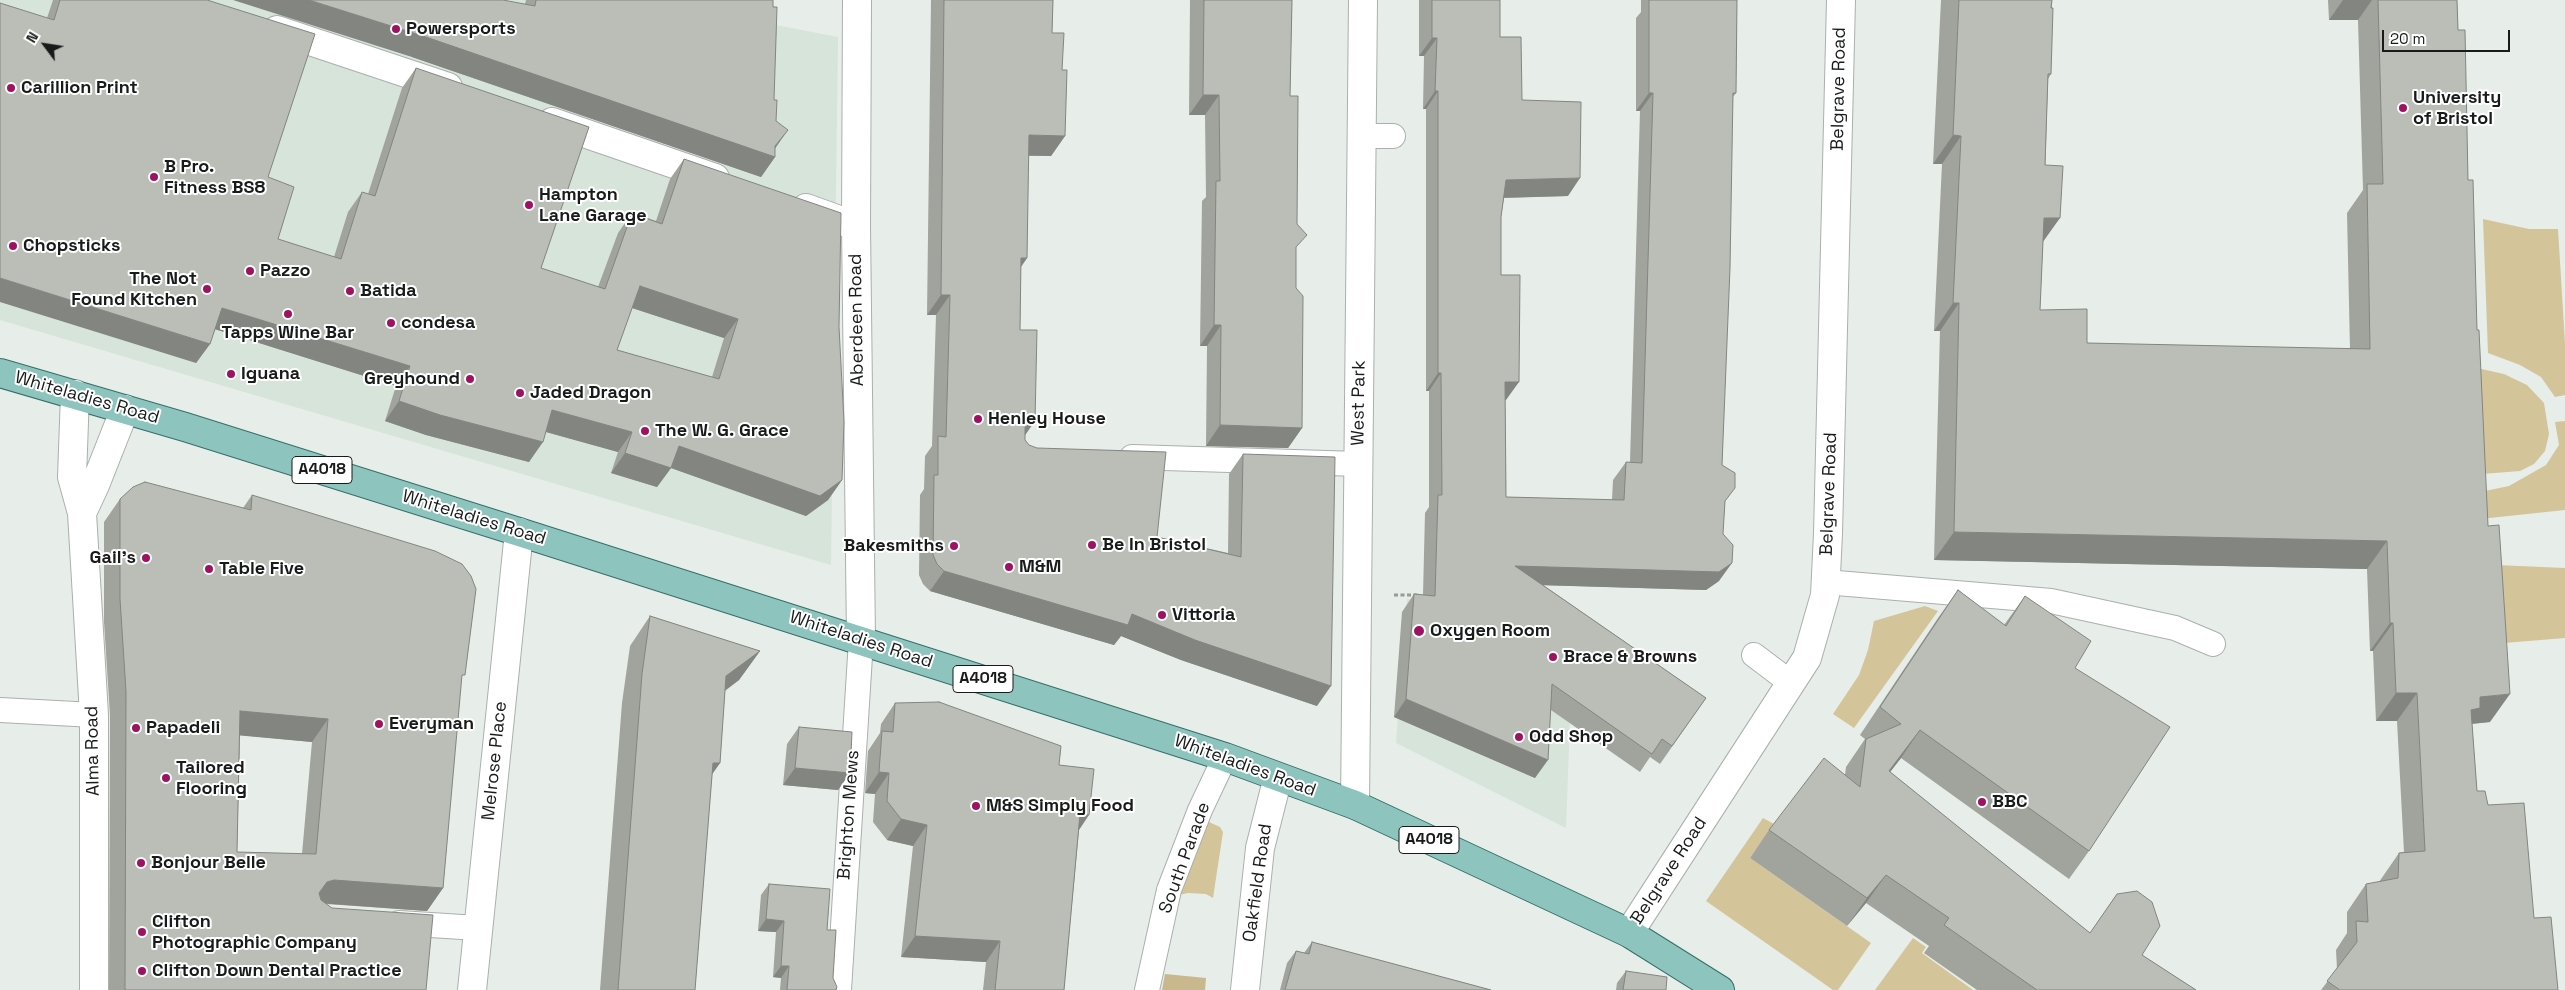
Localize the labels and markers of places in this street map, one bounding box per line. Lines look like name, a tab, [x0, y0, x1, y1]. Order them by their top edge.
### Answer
place label: Powersports	[406, 18, 516, 40]
marker: Powersports	[390, 23, 402, 35]
place label: Carillion Print	[21, 77, 138, 99]
marker: Carillion Print	[5, 82, 17, 94]
place label: University of Bristol	[2413, 87, 2501, 130]
marker: University of Bristol	[2397, 102, 2409, 114]
place label: B Pro. Fitness BS8	[164, 156, 265, 198]
marker: B Pro. Fitness BS8	[148, 171, 160, 183]
place label: Hampton Lane Garage	[539, 184, 647, 226]
marker: Hampton Lane Garage	[523, 199, 535, 211]
place label: Chopsticks	[23, 235, 120, 257]
marker: Chopsticks	[7, 240, 19, 252]
place label: Pazzo	[260, 260, 311, 282]
marker: Pazzo	[244, 265, 256, 277]
place label: The Not Found Kitchen	[71, 268, 197, 310]
place label: Batida	[360, 280, 417, 302]
marker: The Not Found Kitchen	[201, 283, 213, 295]
marker: Batida	[344, 285, 356, 297]
marker: Tapps Wine Bar	[282, 308, 294, 320]
place label: condesa	[401, 312, 475, 334]
marker: condesa	[385, 317, 397, 329]
place label: Tapps Wine Bar	[222, 322, 354, 344]
place label: Iguana	[241, 363, 300, 385]
marker: Iguana	[225, 368, 237, 380]
place label: Greyhound	[364, 368, 460, 390]
marker: Greyhound	[464, 373, 476, 385]
place label: Jaded Dragon	[530, 382, 651, 404]
marker: Jaded Dragon	[514, 387, 526, 399]
place label: Henley House	[988, 408, 1106, 430]
marker: Henley House	[972, 413, 984, 425]
place label: The W. G. Grace	[655, 420, 789, 442]
marker: The W. G. Grace	[639, 425, 651, 437]
place label: Be In Bristol	[1102, 534, 1206, 556]
place label: Bakesmiths	[843, 535, 944, 557]
marker: Be In Bristol	[1086, 539, 1098, 551]
marker: Bakesmiths	[948, 540, 960, 552]
place label: Gail's	[90, 547, 136, 569]
marker: Gail's	[140, 552, 152, 564]
place label: M&M	[1019, 556, 1061, 578]
place label: Table Five	[219, 558, 304, 580]
marker: M&M	[1003, 561, 1015, 573]
marker: Table Five	[203, 563, 215, 575]
place label: Vittoria	[1172, 604, 1235, 626]
marker: Vittoria	[1156, 609, 1168, 621]
place label: Oxygen Room	[1430, 620, 1550, 642]
marker: Oxygen Room	[1412, 624, 1426, 638]
place label: Brace & Browns	[1563, 646, 1697, 668]
marker: Brace & Browns	[1547, 651, 1559, 663]
place label: Everyman	[389, 713, 474, 735]
place label: Papadeli	[146, 717, 220, 739]
marker: Everyman	[373, 718, 385, 730]
marker: Papadeli	[130, 722, 142, 734]
place label: Odd Shop	[1529, 726, 1613, 748]
marker: Odd Shop	[1513, 731, 1525, 743]
place label: Tailored Flooring	[176, 757, 247, 800]
marker: Tailored Flooring	[160, 772, 172, 784]
place label: BBC	[1992, 791, 2027, 813]
place label: M&S Simply Food	[986, 795, 1134, 817]
marker: BBC	[1976, 796, 1988, 808]
marker: M&S Simply Food	[970, 800, 982, 812]
place label: Bonjour Belle	[151, 852, 266, 874]
marker: Bonjour Belle	[135, 857, 147, 869]
place label: Clifton Photographic Company	[152, 911, 357, 954]
marker: Clifton Photographic Company	[136, 926, 148, 938]
place label: Clifton Down Dental Practice	[152, 960, 402, 982]
marker: Clifton Down Dental Practice	[136, 965, 148, 977]

